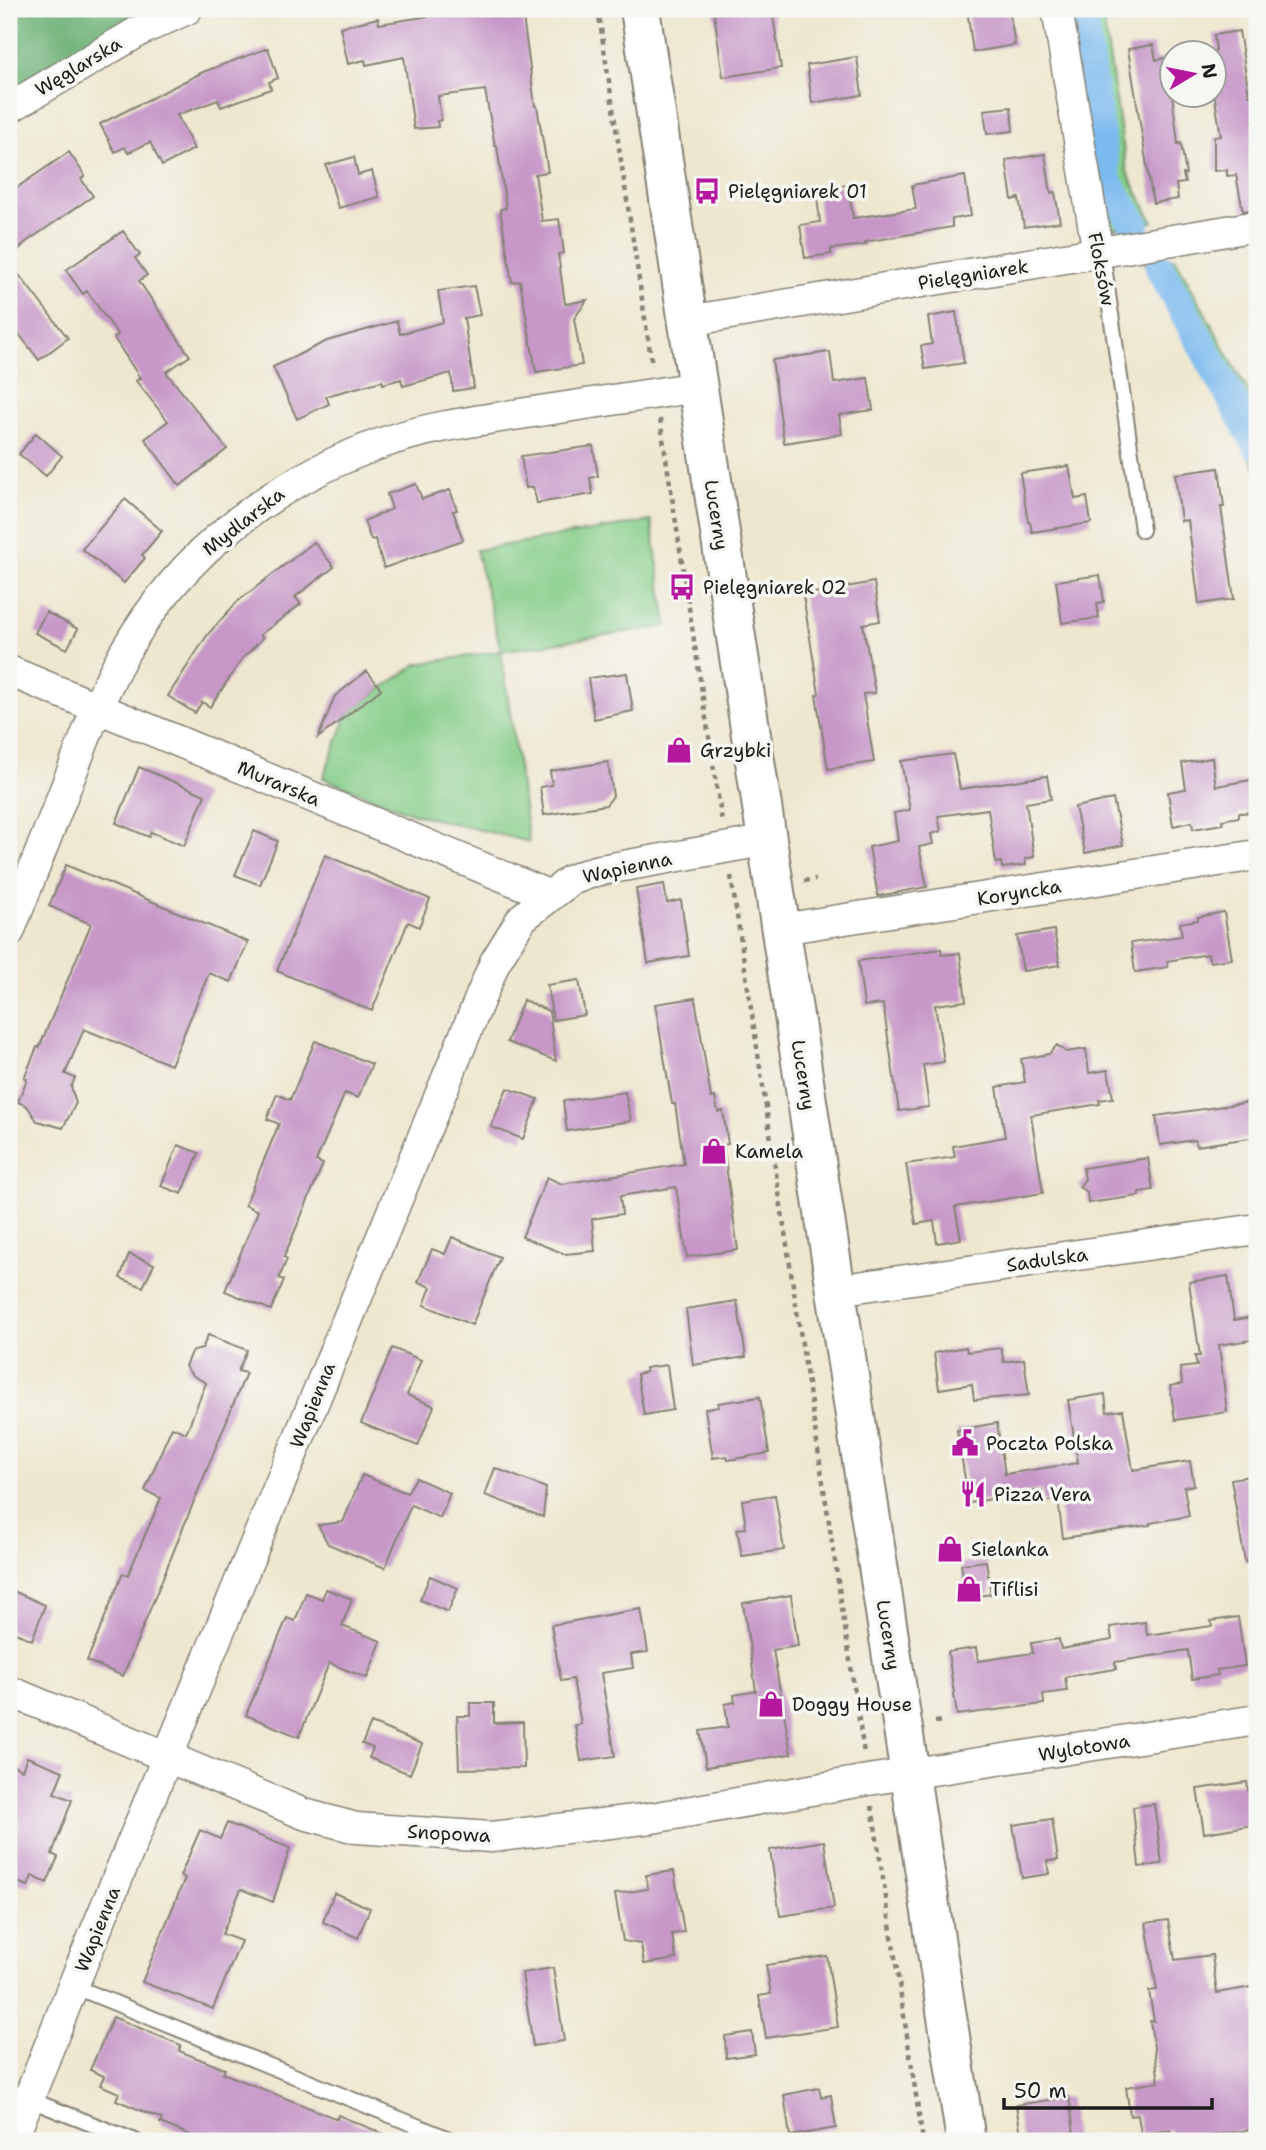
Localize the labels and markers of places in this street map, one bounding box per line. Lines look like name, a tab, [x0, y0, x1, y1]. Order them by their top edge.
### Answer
bus stop icon: Pielęgniarek 01	[692, 176, 722, 206]
place label: Pielęgniarek 01	[728, 179, 867, 204]
bus stop icon: Pielęgniarek 02	[667, 572, 697, 602]
place label: Pielęgniarek 02	[703, 575, 847, 600]
shop icon: Grzybki	[664, 735, 694, 765]
place label: Grzybki	[700, 738, 771, 763]
shop icon: Kamela	[699, 1136, 729, 1166]
place label: Kamela	[735, 1139, 803, 1164]
public building icon: Poczta Polska	[950, 1428, 980, 1458]
place label: Poczta Polska	[986, 1431, 1113, 1456]
restaurant icon: Pizza Vera	[958, 1479, 988, 1509]
place label: Pizza Vera	[994, 1482, 1091, 1507]
shop icon: Sielanka	[935, 1534, 965, 1564]
place label: Sielanka	[971, 1537, 1049, 1562]
shop icon: Tiflisi	[954, 1574, 984, 1604]
place label: Tiflisi	[990, 1577, 1039, 1602]
shop icon: Doggy House	[756, 1689, 786, 1719]
place label: Doggy House	[792, 1692, 912, 1717]

